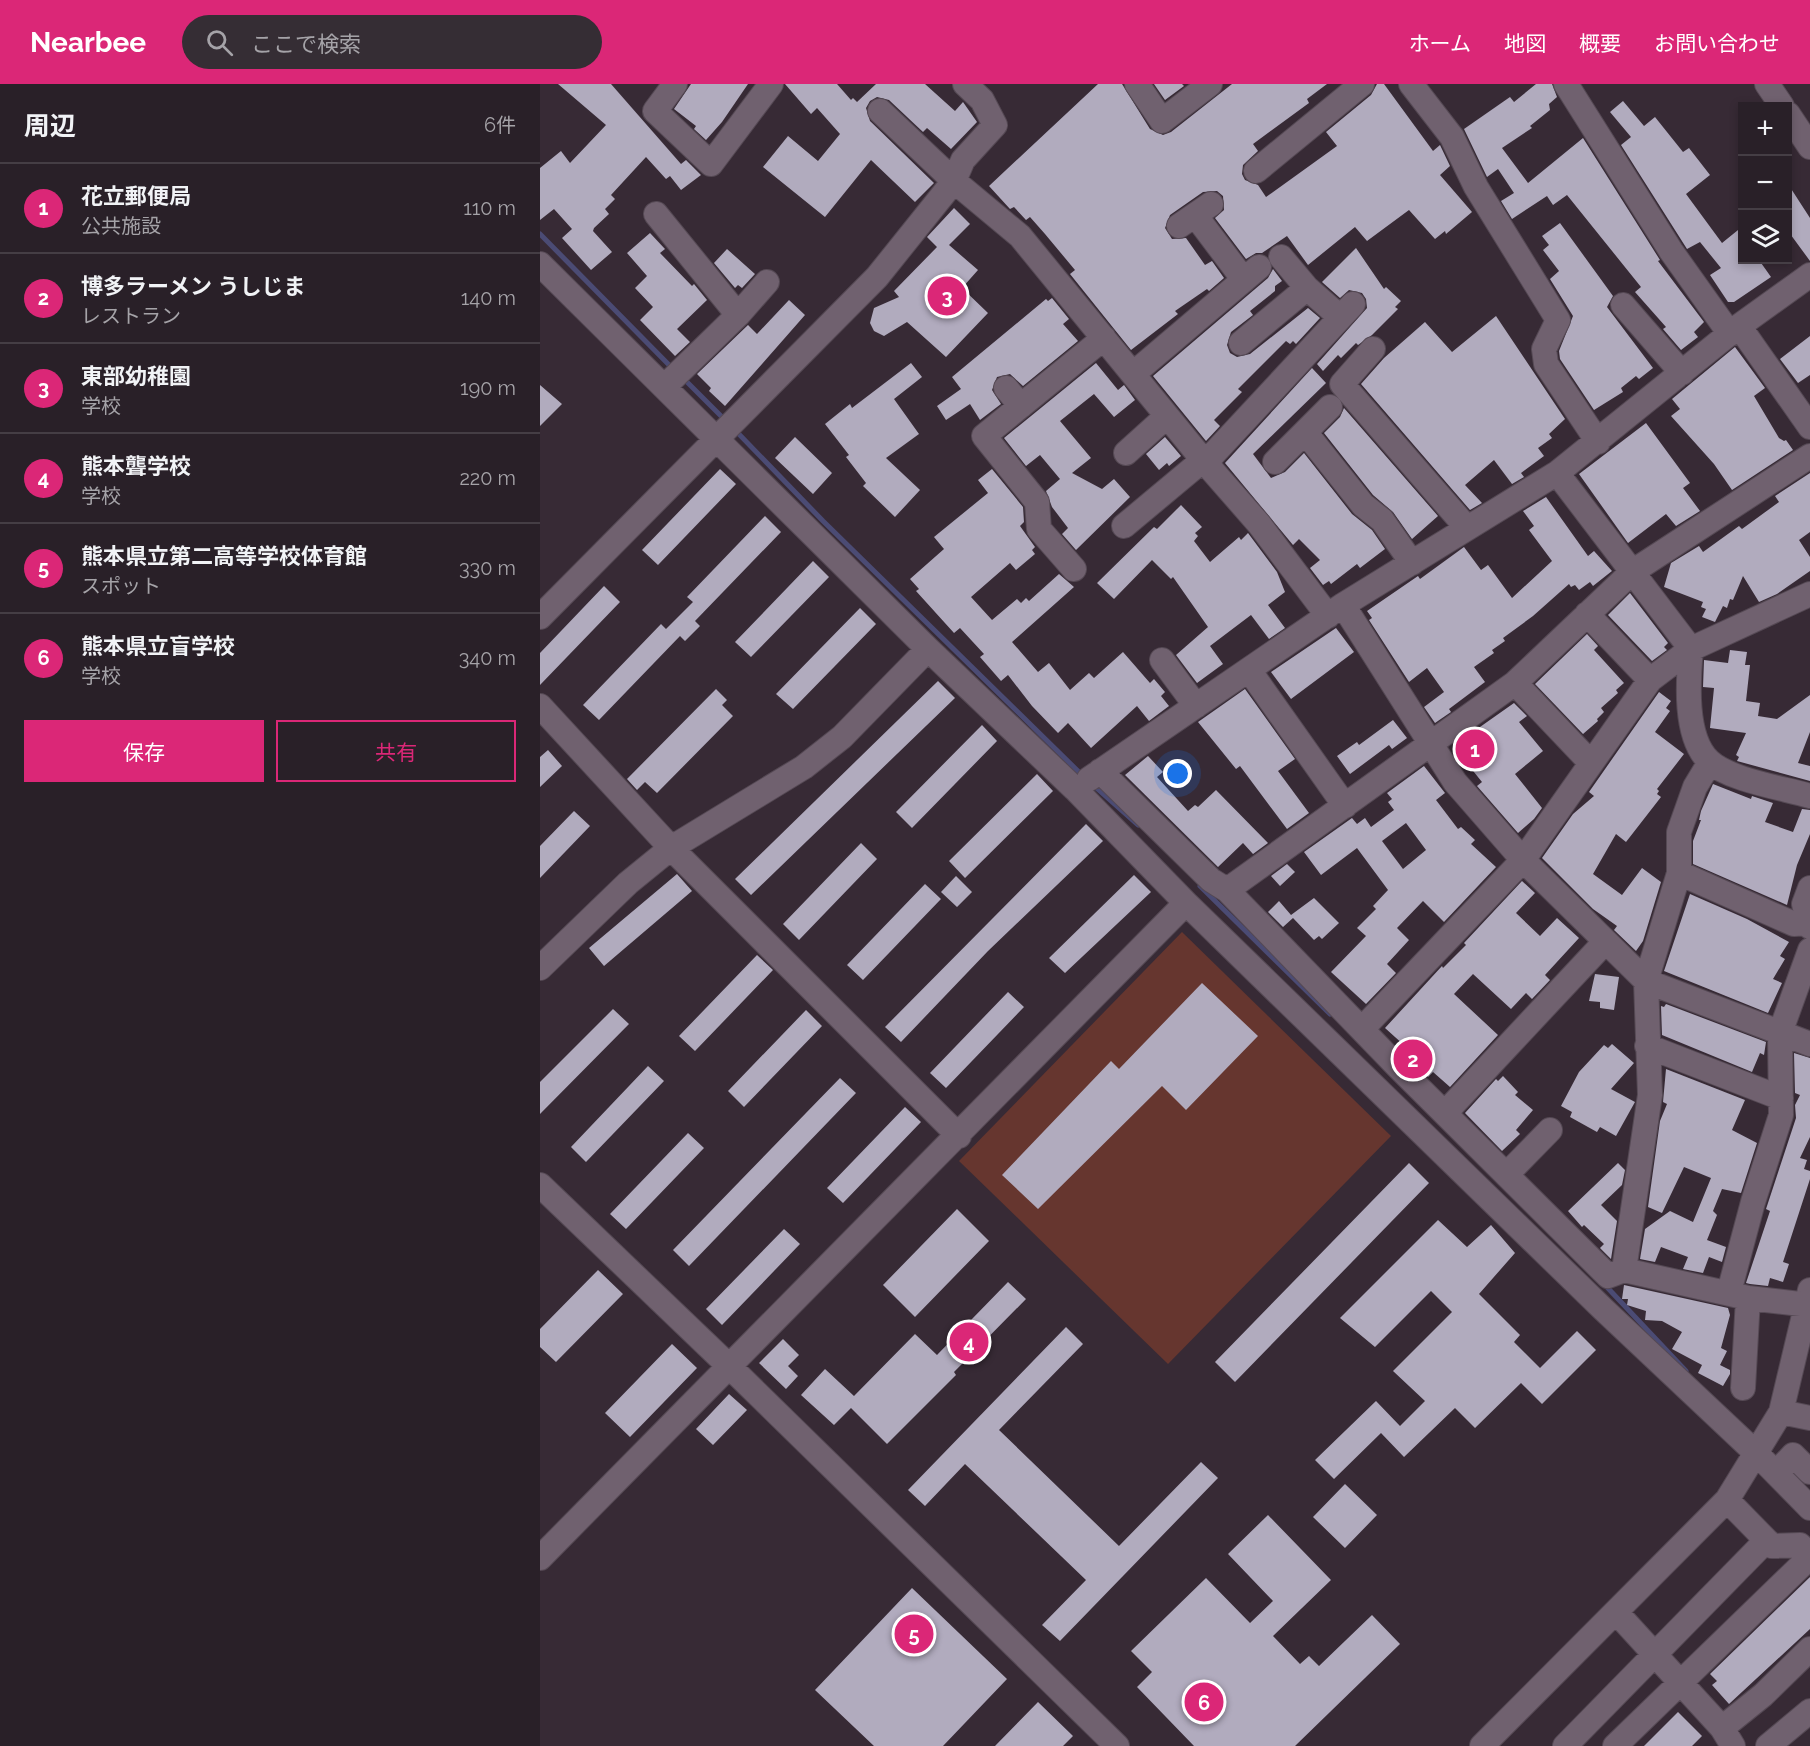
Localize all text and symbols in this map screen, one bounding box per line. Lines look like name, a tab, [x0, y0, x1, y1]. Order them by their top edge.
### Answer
search box	[182, 15, 602, 69]
text: Nearbee	[30, 26, 146, 59]
icon: search	[203, 26, 236, 59]
text: ここで検索	[251, 31, 361, 57]
text: ホーム	[1409, 31, 1471, 56]
text: 地図	[1504, 31, 1546, 56]
text: 概要	[1579, 31, 1621, 56]
text: お問い合わせ	[1654, 31, 1780, 56]
map controls	[1738, 102, 1792, 264]
button: +	[1738, 102, 1792, 156]
text: 周辺	[24, 111, 76, 141]
text: 6件	[484, 113, 516, 137]
button: −	[1738, 156, 1792, 210]
text: 花立郵便局	[81, 183, 191, 209]
text: 1	[39, 196, 48, 220]
text: 110 m	[463, 196, 516, 220]
button: layers	[1738, 210, 1792, 264]
text: 公共施設	[81, 214, 161, 238]
text: 博多ラーメン うしじま	[81, 273, 305, 299]
pin: 3	[928, 274, 966, 318]
text: 2	[38, 286, 49, 310]
text: 140 m	[461, 286, 516, 310]
text: レストラン	[81, 304, 181, 328]
text: 東部幼稚園	[81, 363, 191, 389]
text: 3	[38, 376, 49, 400]
text: 190 m	[460, 376, 516, 400]
text: 学校	[81, 394, 121, 418]
text: 熊本聾学校	[81, 453, 191, 479]
text: 4	[38, 466, 49, 490]
text: 220 m	[459, 466, 516, 490]
text: 学校	[81, 484, 121, 508]
text: 熊本県立第二高等学校体育館	[81, 543, 367, 569]
text: 5	[38, 556, 49, 580]
text: 330 m	[459, 556, 516, 580]
text: スポット	[81, 574, 161, 598]
text: 熊本県立盲学校	[81, 633, 235, 659]
text: 6	[37, 646, 50, 670]
text: 340 m	[459, 646, 516, 670]
text: 学校	[81, 664, 121, 688]
button: 保存	[24, 720, 264, 782]
button: 共有	[276, 720, 516, 782]
pin: 1	[1456, 726, 1494, 772]
your location	[1163, 759, 1192, 788]
pin: 2	[1394, 1036, 1432, 1082]
pin: 4	[950, 1320, 988, 1364]
pin: 5	[894, 1612, 934, 1656]
pin: 6	[1184, 1680, 1224, 1724]

